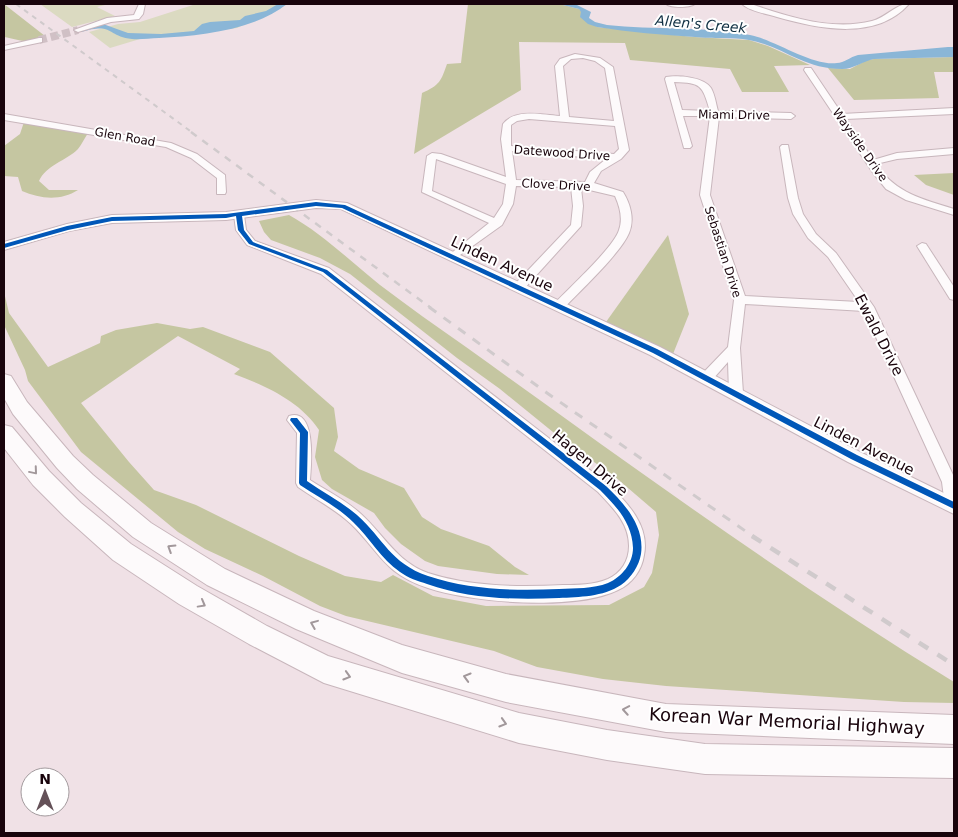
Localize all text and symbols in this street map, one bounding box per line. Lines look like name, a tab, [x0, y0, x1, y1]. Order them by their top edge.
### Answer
water label: Allen's Creek	[654, 12, 748, 36]
street label: Wayside Drive	[830, 106, 890, 184]
street label: Miami Drive	[698, 107, 770, 123]
street label: Glen Road	[93, 125, 157, 149]
street label: Datewood Drive	[513, 143, 611, 163]
street label: Clove Drive	[521, 176, 591, 194]
street label: Sebastian Drive	[702, 205, 744, 299]
street label: Linden Avenue	[448, 232, 556, 296]
street label: Ewald Drive	[851, 291, 907, 379]
street label: Linden Avenue	[811, 413, 917, 479]
street label: Hagen Drive	[548, 426, 632, 500]
one-way arrow	[29, 465, 38, 474]
one-way arrow	[167, 545, 176, 555]
one-way arrow	[197, 597, 206, 607]
one-way arrow	[310, 620, 319, 630]
one-way arrow	[343, 670, 351, 680]
one-way arrow	[464, 673, 472, 683]
street label: Korean War Memorial Highway	[649, 703, 926, 739]
one-way arrow	[622, 706, 631, 716]
one-way arrow	[498, 717, 506, 727]
north arrow	[20, 767, 70, 817]
text: N	[39, 771, 51, 787]

